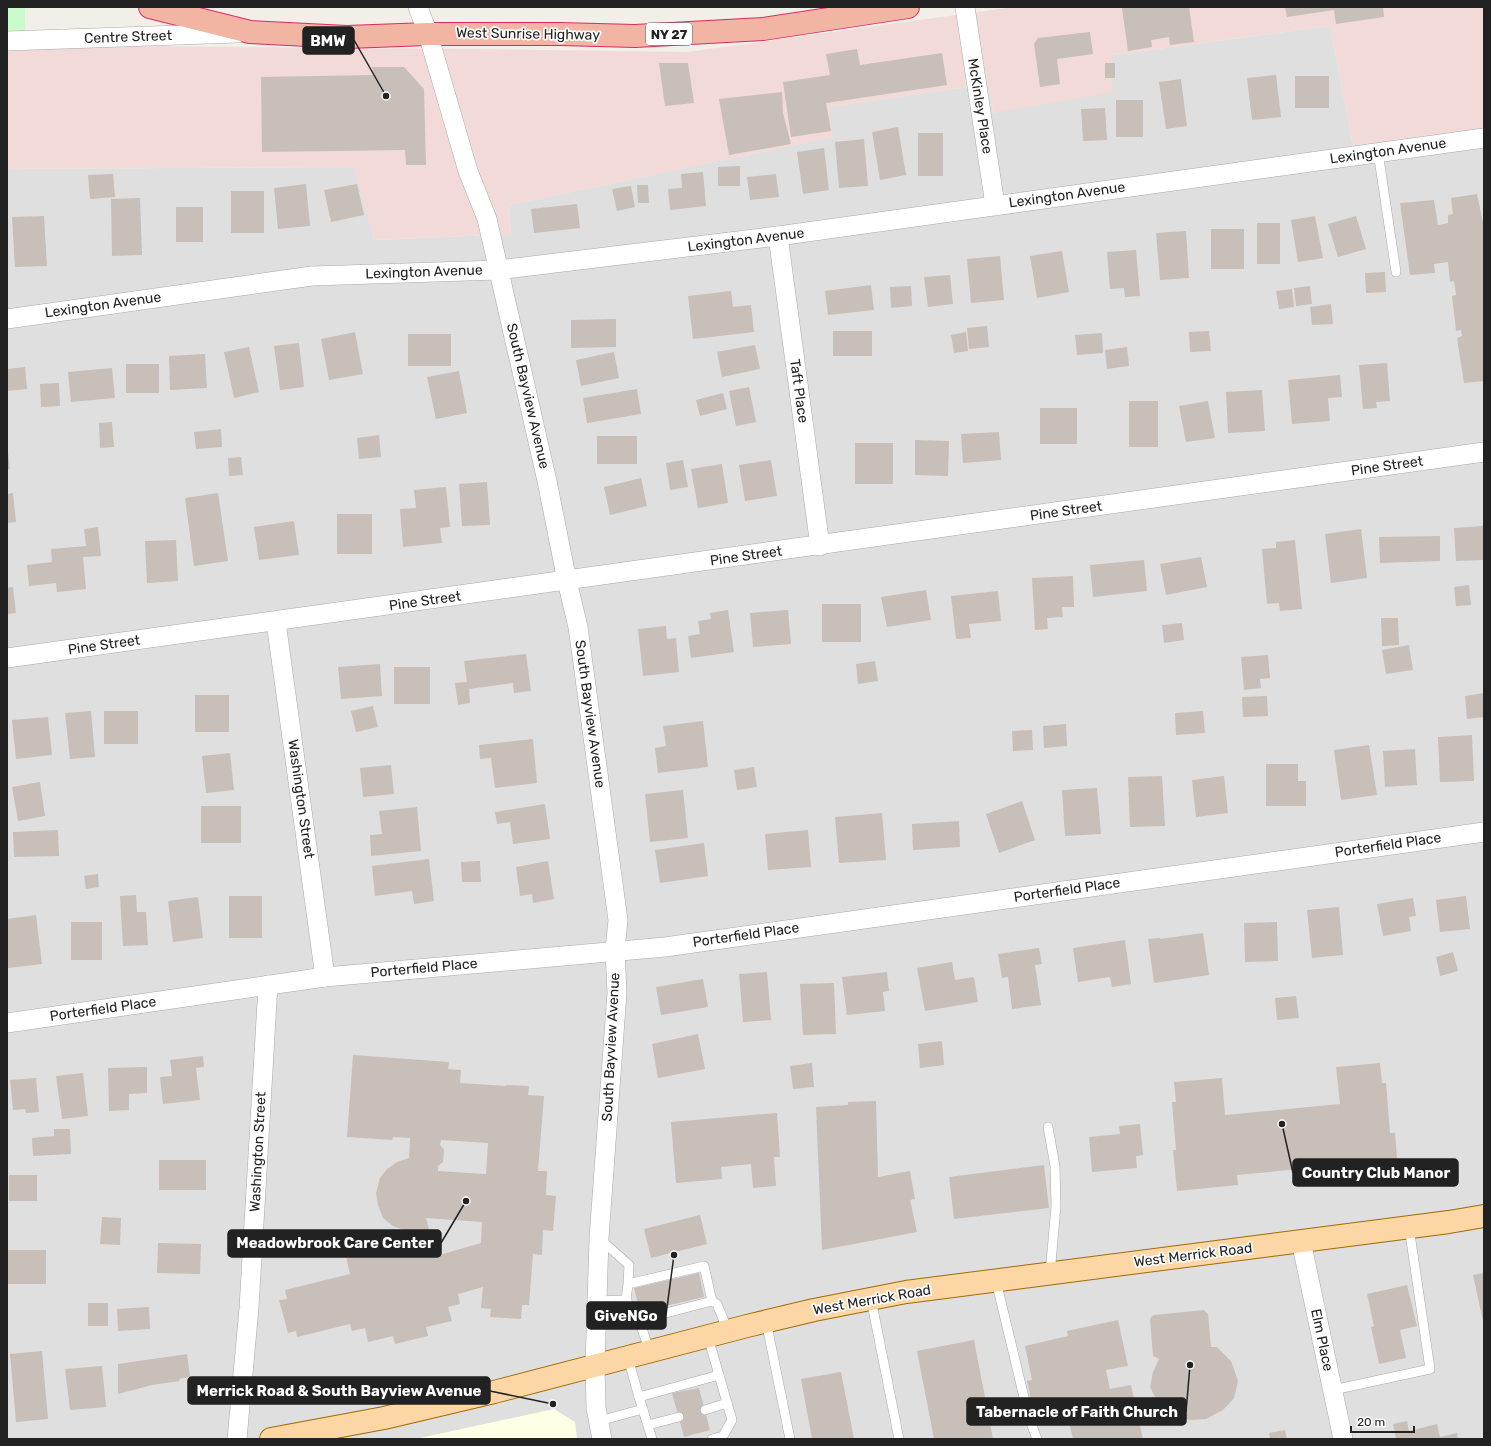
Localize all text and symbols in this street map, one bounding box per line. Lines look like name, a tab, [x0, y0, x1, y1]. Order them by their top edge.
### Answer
road number: NY 27	[646, 23, 692, 45]
street label: West Sunrise Highway	[456, 24, 600, 44]
street label: Centre Street	[84, 27, 173, 47]
callout: BMW	[303, 27, 354, 54]
text: BMW	[310, 32, 346, 50]
street label: McKinley Place	[964, 57, 996, 155]
street label: Lexington Avenue	[1329, 134, 1447, 168]
street label: Lexington Avenue	[1008, 178, 1126, 212]
street label: Lexington Avenue	[687, 224, 805, 256]
street label: Lexington Avenue	[365, 261, 483, 283]
street label: Lexington Avenue	[44, 288, 162, 322]
street label: South Bayview Avenue	[503, 321, 553, 471]
street label: Taft Place	[786, 358, 812, 424]
street label: Pine Street	[1350, 452, 1425, 479]
street label: Pine Street	[1029, 497, 1104, 524]
street label: Pine Street	[709, 542, 784, 569]
street label: Pine Street	[388, 587, 463, 614]
street label: Pine Street	[67, 631, 142, 658]
street label: South Bayview Avenue	[571, 639, 609, 789]
street label: Washington Street	[284, 738, 318, 860]
street label: Porterfield Place	[1334, 829, 1442, 861]
street label: Porterfield Place	[1013, 874, 1121, 906]
street label: Porterfield Place	[692, 919, 800, 951]
street label: Porterfield Place	[370, 955, 478, 981]
street label: South Bayview Avenue	[599, 972, 623, 1122]
street label: Porterfield Place	[49, 993, 157, 1025]
street label: Washington Street	[246, 1091, 270, 1213]
callout: Country Club Manor	[1293, 1159, 1458, 1186]
text: Country Club Manor	[1302, 1164, 1450, 1182]
callout: Meadowbrook Care Center	[228, 1230, 441, 1257]
text: Meadowbrook Care Center	[236, 1234, 434, 1252]
street label: West Merrick Road	[1133, 1239, 1253, 1271]
street label: West Merrick Road	[812, 1281, 932, 1319]
callout: GiveNGo	[587, 1302, 666, 1329]
text: GiveNGo	[594, 1307, 658, 1325]
street label: Elm Place	[1307, 1307, 1337, 1373]
callout: Merrick Road & South Bayview Avenue	[188, 1377, 490, 1404]
text: Merrick Road & South Bayview Avenue	[197, 1382, 482, 1400]
callout: Tabernacle of Faith Church	[967, 1398, 1186, 1425]
text: Tabernacle of Faith Church	[976, 1403, 1178, 1421]
scale bar	[1351, 1408, 1414, 1434]
text: 20 m	[1357, 1415, 1385, 1429]

